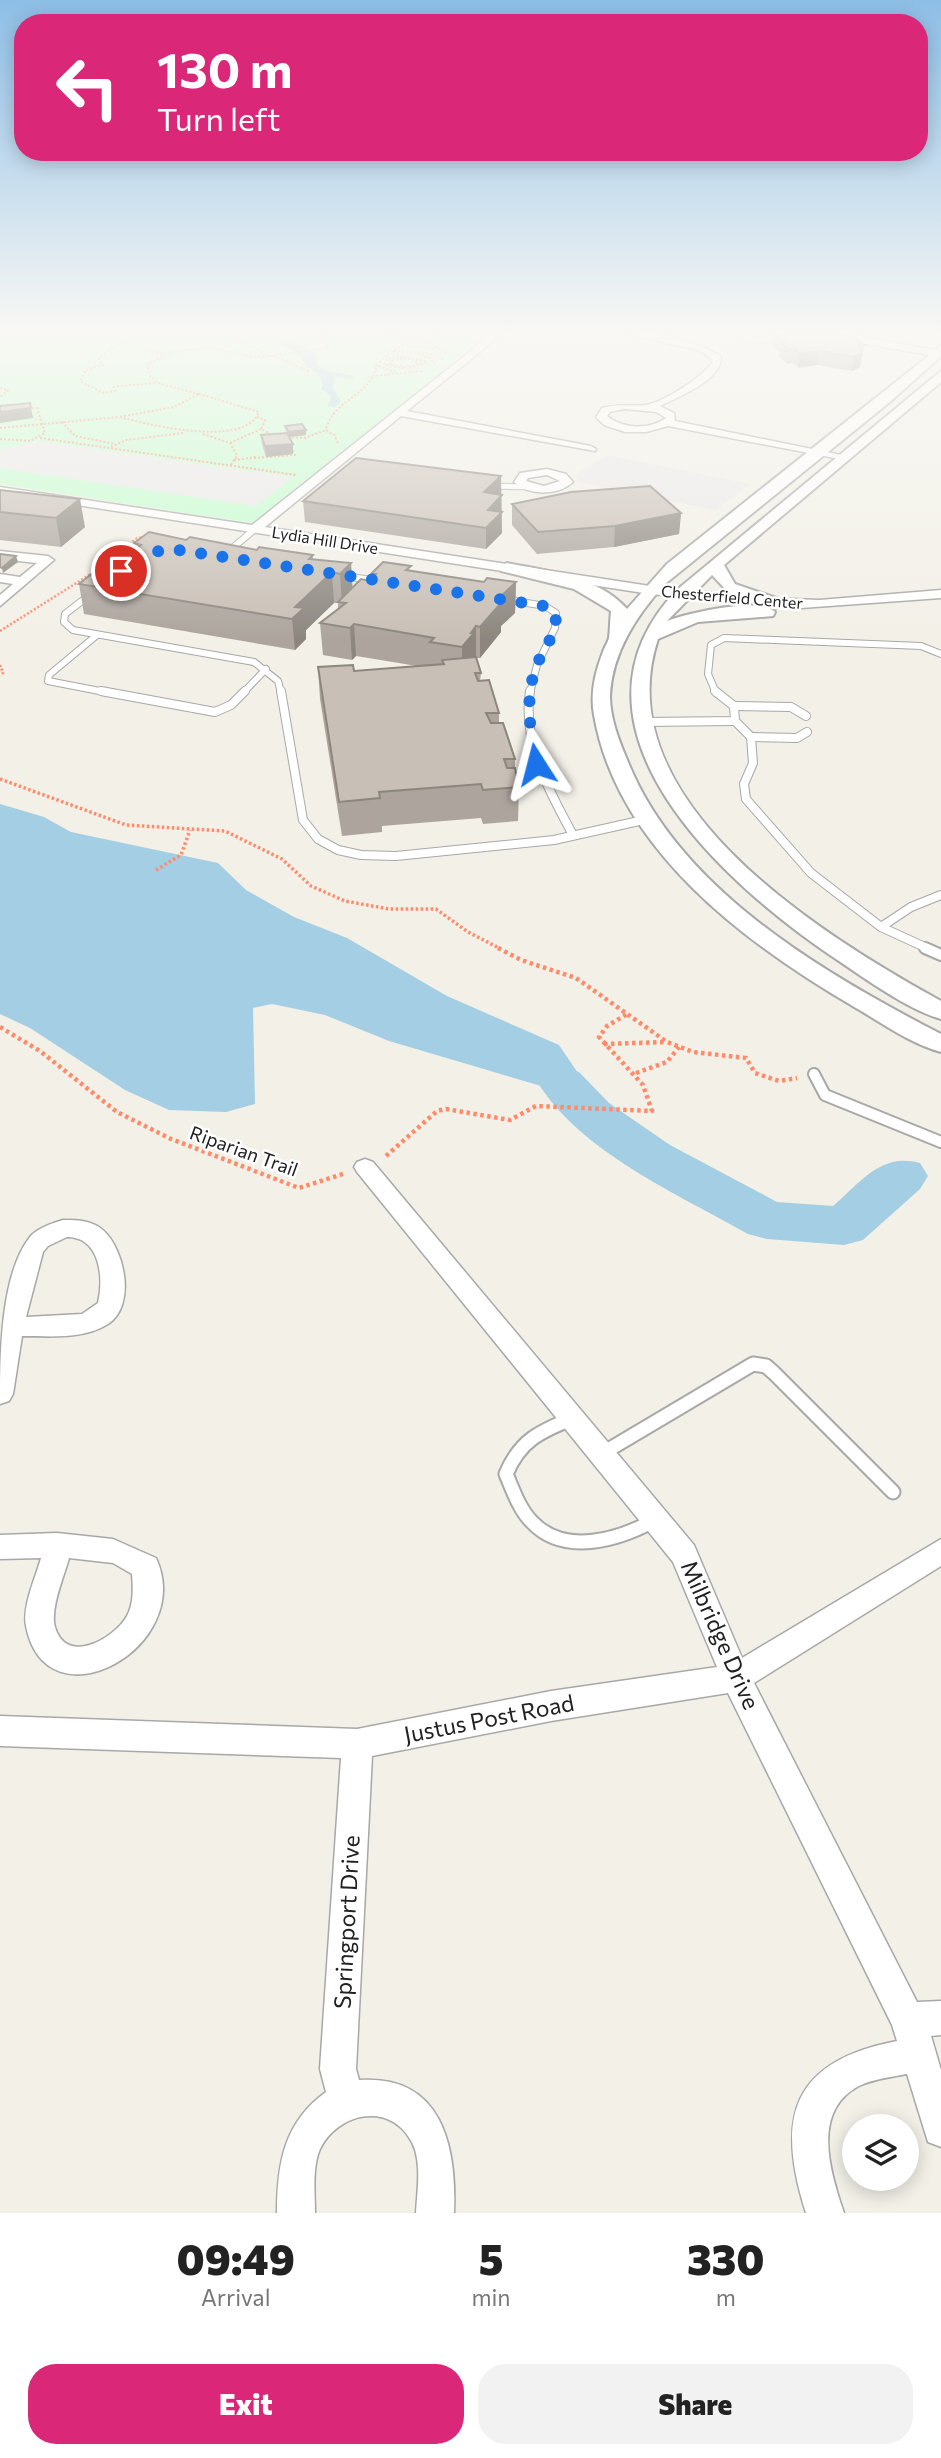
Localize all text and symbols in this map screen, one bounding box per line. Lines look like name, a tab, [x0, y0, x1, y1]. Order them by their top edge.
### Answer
text: 130 m	[157, 38, 292, 98]
icon: left	[42, 42, 133, 133]
text: Turn left	[157, 98, 281, 138]
street label: Lydia Hill Drive	[270, 522, 380, 557]
pin	[91, 541, 151, 601]
icon: arrive	[102, 552, 140, 590]
street label: Chesterfield Center	[660, 581, 804, 612]
position arrow	[499, 727, 573, 801]
street label: Riparian Trail	[187, 1120, 301, 1181]
street label: Milbridge Drive	[676, 1556, 766, 1713]
street label: Justus Post Road	[401, 1688, 576, 1748]
street label: Springport Drive	[327, 1834, 365, 2009]
map controls	[842, 2114, 919, 2191]
button: layers	[842, 2114, 919, 2191]
text: 09:49	[177, 2232, 295, 2284]
text: 5	[479, 2232, 503, 2284]
text: 330	[687, 2232, 764, 2284]
text: Arrival	[201, 2283, 271, 2311]
text: min	[471, 2283, 511, 2311]
text: m	[716, 2283, 736, 2311]
button: Exit	[28, 2364, 464, 2444]
button: Share	[478, 2364, 913, 2444]

